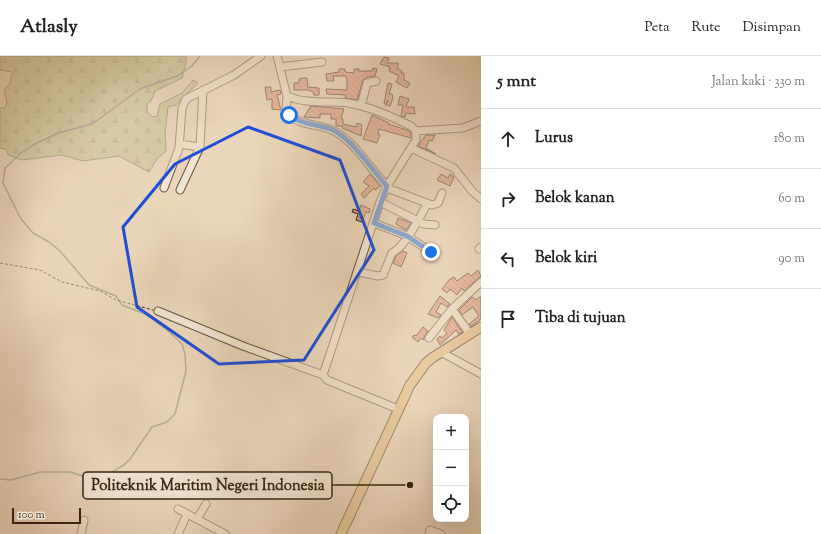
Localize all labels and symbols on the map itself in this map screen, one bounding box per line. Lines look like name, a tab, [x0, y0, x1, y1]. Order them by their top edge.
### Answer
route start	[280, 106, 298, 124]
route end	[422, 243, 440, 261]
callout: Politeknik Maritim Negeri Indonesia	[83, 472, 332, 499]
text: Politeknik Maritim Negeri Indonesia	[91, 476, 325, 497]
scale bar	[12, 506, 81, 525]

